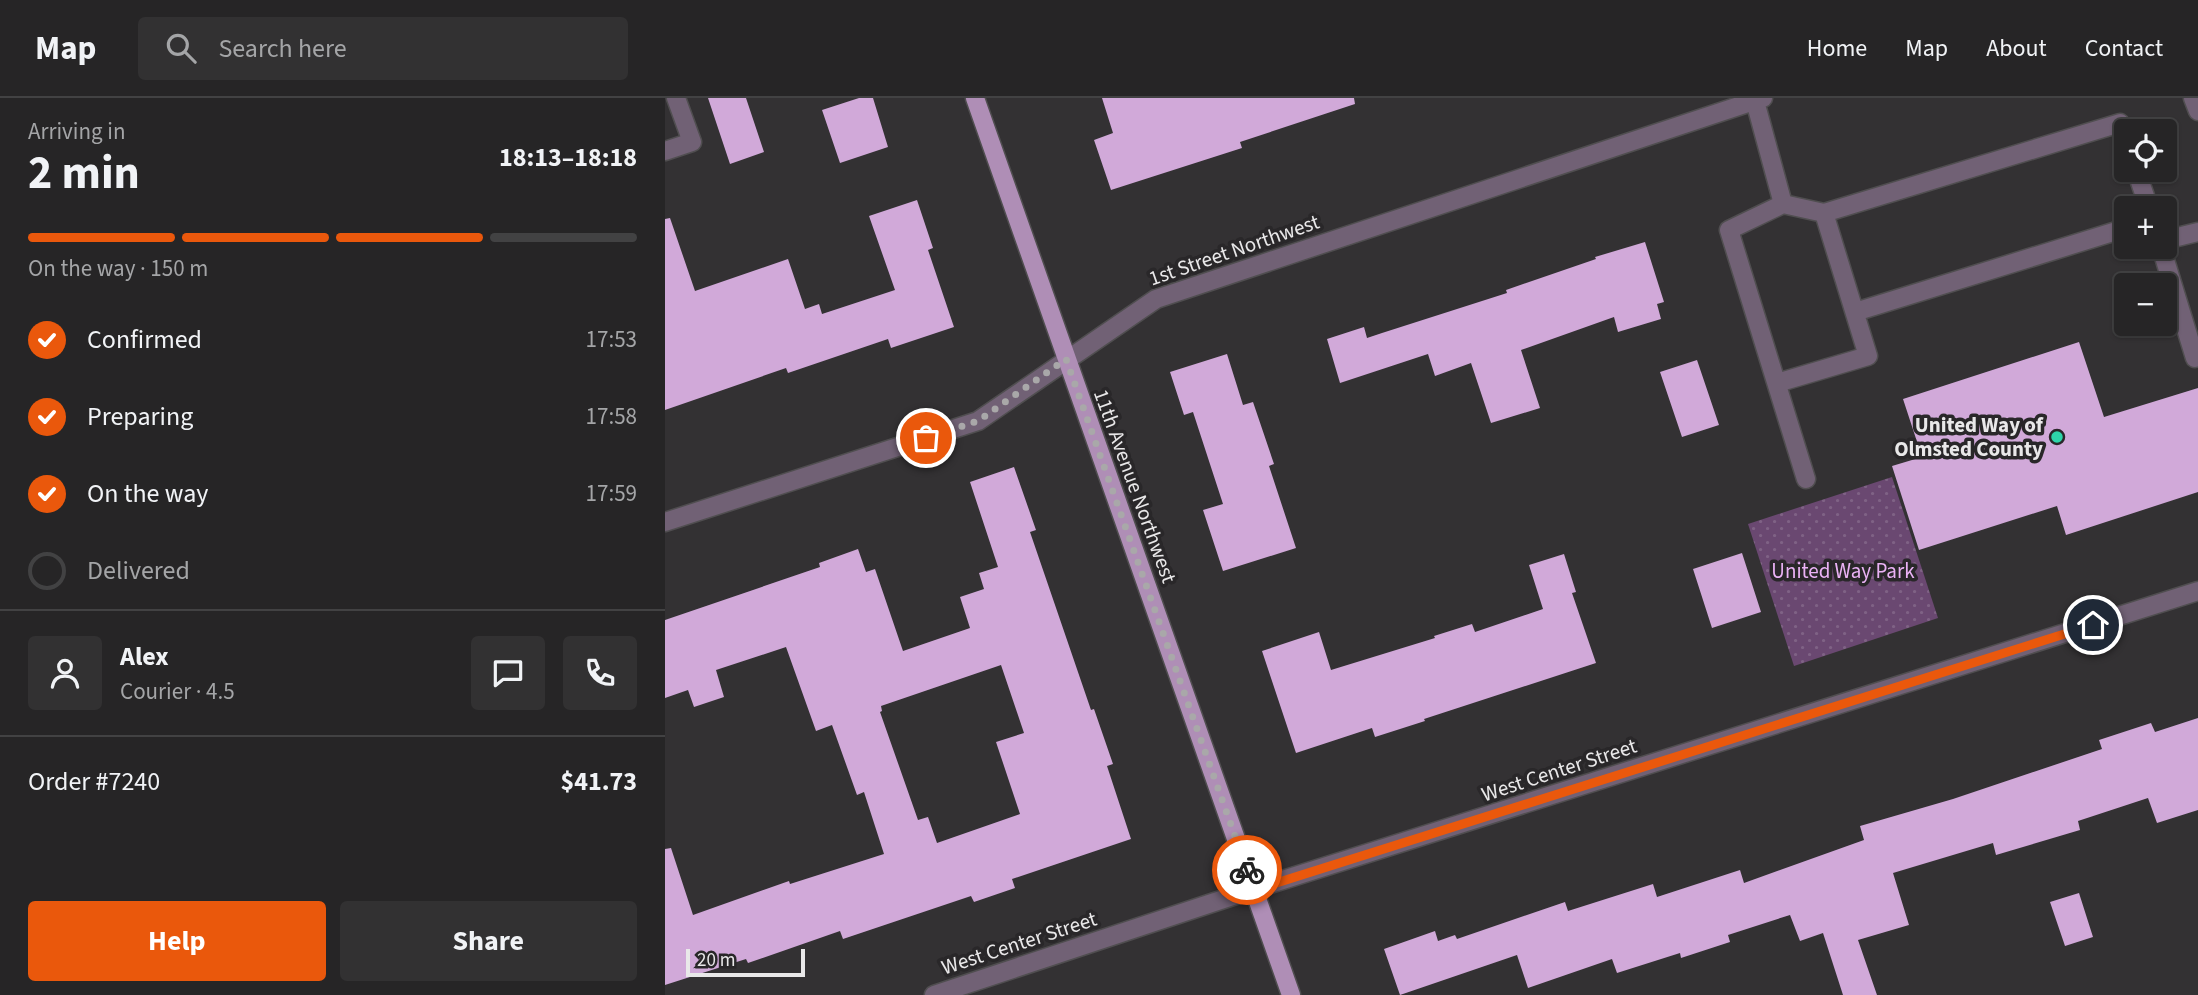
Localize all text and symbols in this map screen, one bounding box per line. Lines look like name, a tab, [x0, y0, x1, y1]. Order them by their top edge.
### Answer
search box	[138, 17, 628, 80]
text: Map	[35, 25, 96, 72]
icon: search	[162, 29, 200, 67]
text: Search here	[218, 30, 347, 67]
text: Home	[1807, 31, 1867, 66]
text: Map	[1905, 31, 1948, 66]
text: About	[1986, 31, 2047, 66]
text: Contact	[2085, 31, 2163, 66]
text: Arriving in	[28, 115, 126, 148]
map controls	[2114, 119, 2177, 336]
button: locate	[2114, 119, 2177, 182]
text: 18:13–18:18	[499, 139, 637, 176]
text: 2 min	[28, 141, 140, 206]
button: +	[2114, 196, 2177, 259]
street label: 1st Street Northwest	[1145, 207, 1323, 293]
text: On the way · 150 m	[28, 252, 208, 285]
button: −	[2114, 273, 2177, 336]
icon: check	[28, 321, 66, 359]
text: Confirmed	[87, 321, 202, 358]
text: 17:53	[586, 323, 637, 356]
street label: 11th Avenue Northwest	[1086, 385, 1184, 587]
icon: check	[28, 398, 66, 436]
text: Preparing	[87, 398, 193, 435]
text: 17:58	[586, 400, 637, 433]
pin	[896, 408, 956, 468]
place label: United Way of Olmsted County	[1894, 410, 2044, 464]
icon: bag	[907, 419, 945, 457]
marker: United Way of Olmsted County	[2049, 429, 2065, 445]
icon: check	[28, 475, 66, 513]
text: On the way	[87, 475, 208, 512]
text: 17:59	[586, 477, 637, 510]
text: Delivered	[87, 552, 190, 589]
park label: United Way Park	[1771, 556, 1915, 586]
pin	[2063, 595, 2123, 655]
icon: home	[2074, 606, 2112, 644]
button: person	[28, 636, 102, 710]
button: chat	[471, 636, 545, 710]
button: phone	[563, 636, 637, 710]
text: Alex	[120, 638, 169, 675]
text: Courier · 4.5	[120, 675, 235, 708]
street label: West Center Street	[1477, 731, 1641, 809]
text: Order #7240	[28, 763, 160, 800]
text: $41.73	[561, 763, 637, 800]
courier	[1212, 835, 1282, 905]
icon: bike	[1228, 851, 1266, 889]
button: Help	[28, 901, 326, 981]
button: Share	[340, 901, 637, 981]
street label: West Center Street	[937, 904, 1101, 982]
scale bar	[686, 946, 805, 978]
text: 20 m	[697, 947, 735, 974]

